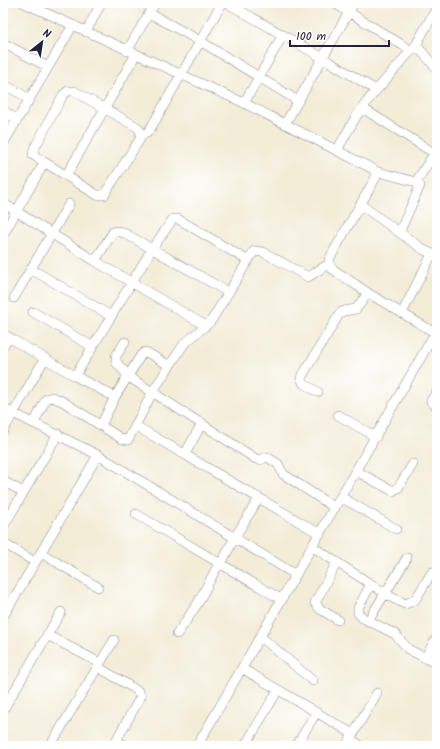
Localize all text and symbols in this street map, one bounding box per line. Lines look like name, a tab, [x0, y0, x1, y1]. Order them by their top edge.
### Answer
north arrow	[22, 22, 62, 62]
scale bar	[290, 22, 389, 48]
text: N	[39, 25, 54, 44]
text: 100 m	[296, 27, 327, 46]

